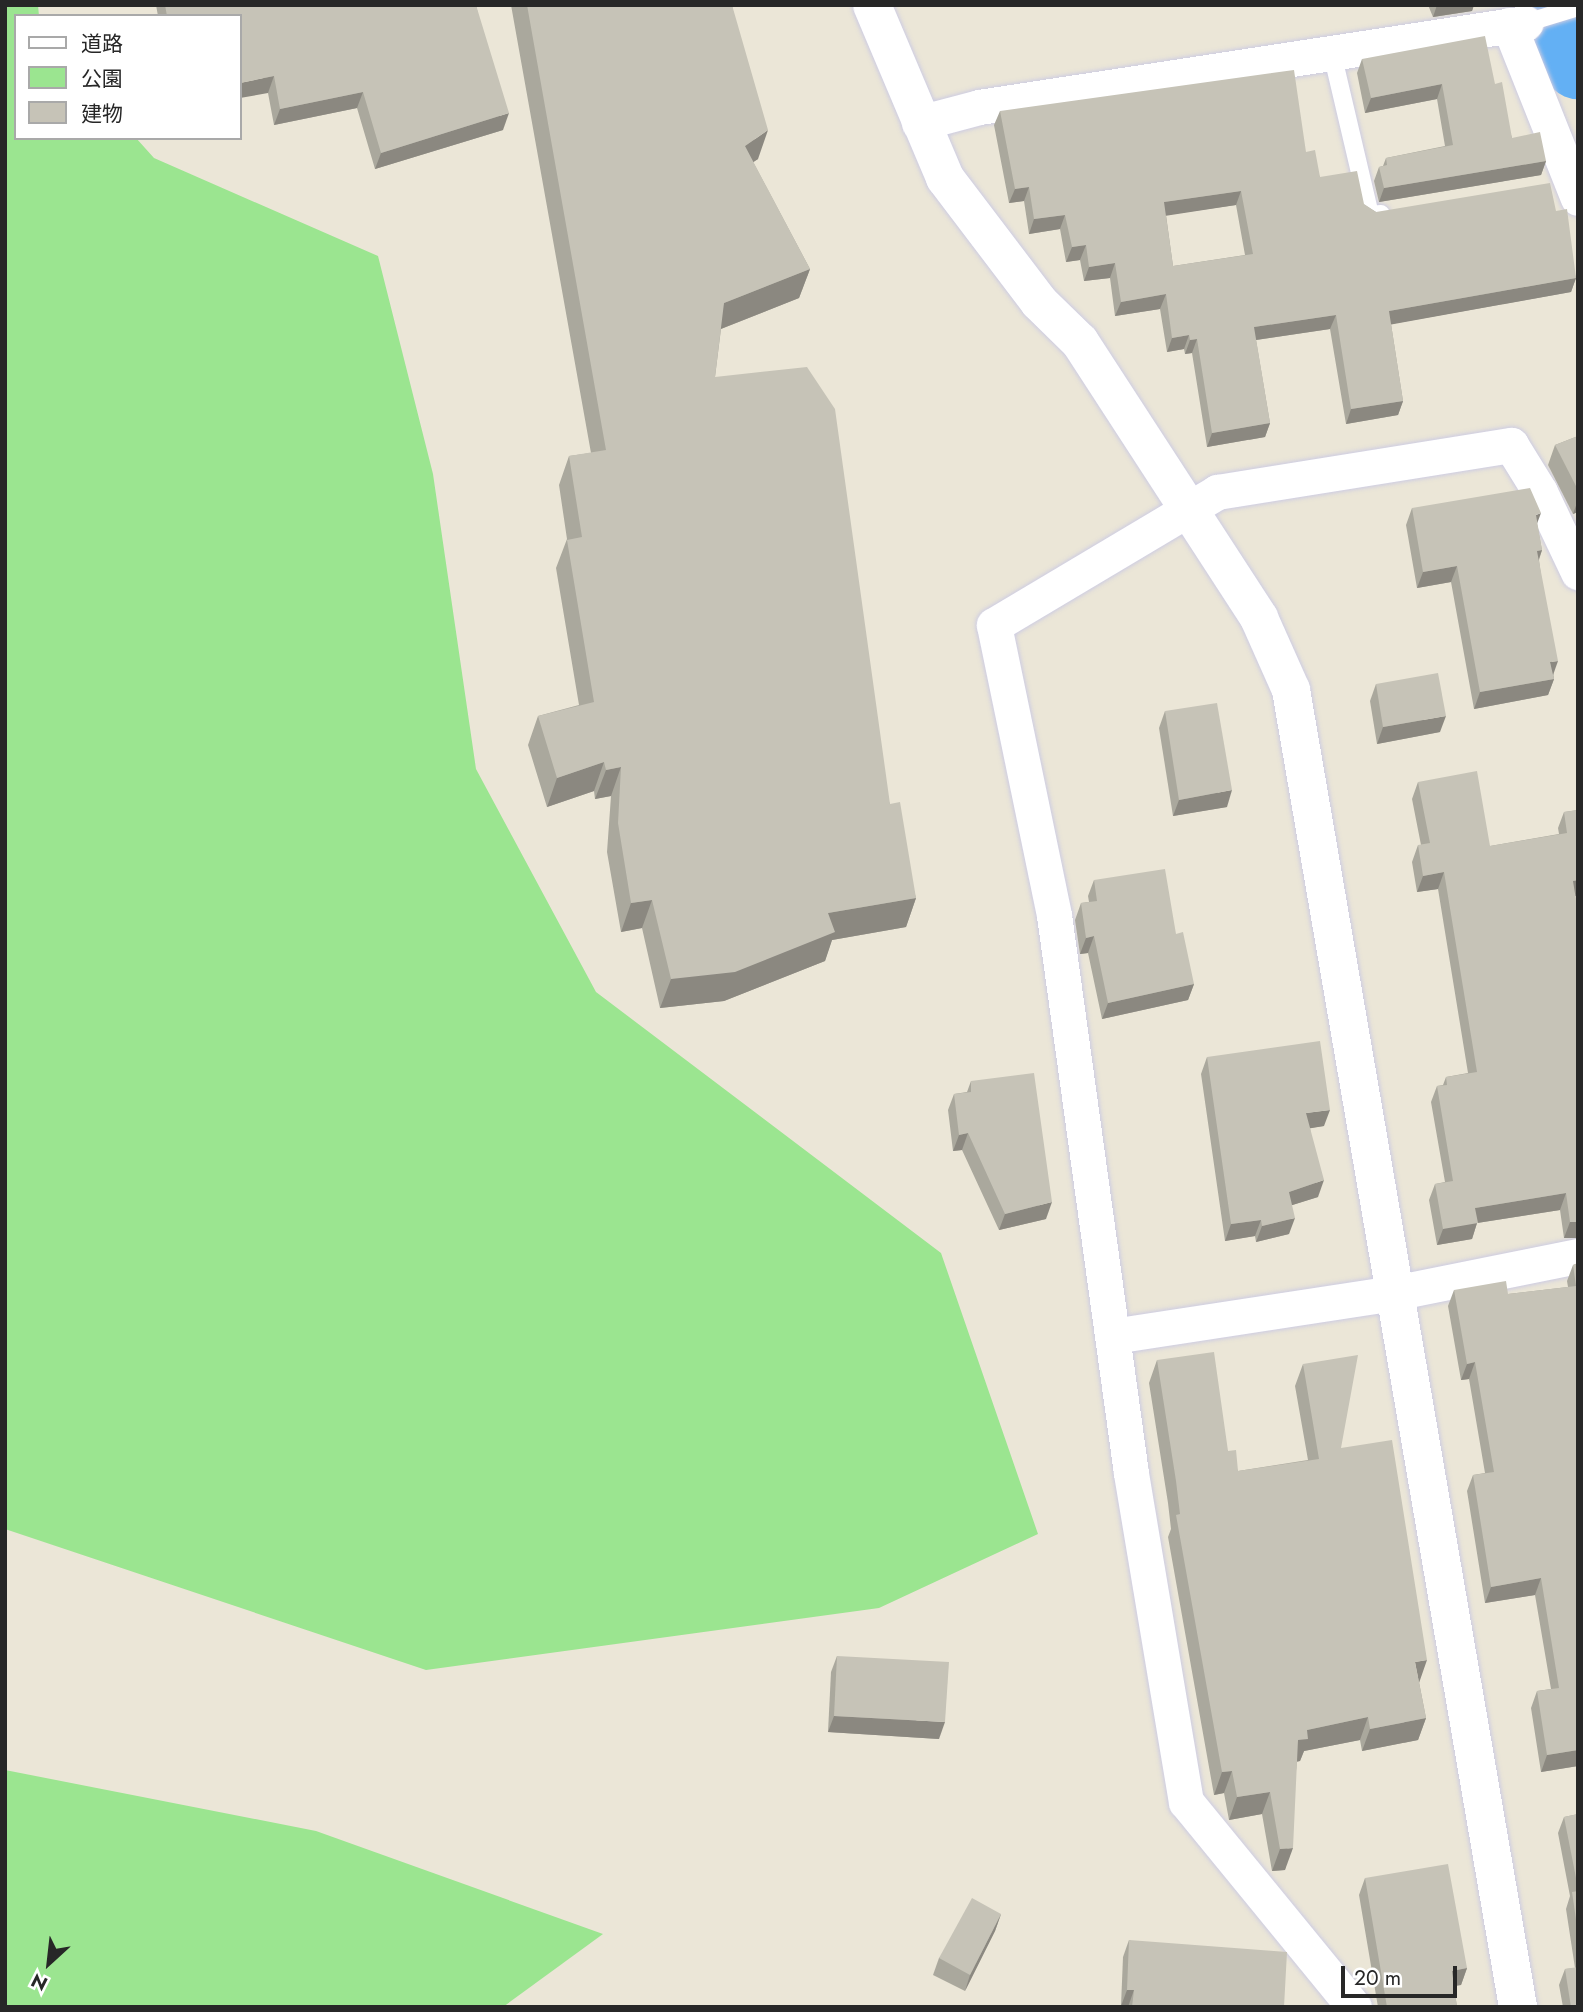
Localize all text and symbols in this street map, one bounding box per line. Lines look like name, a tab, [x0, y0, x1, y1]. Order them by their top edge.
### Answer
legend	[14, 14, 242, 140]
text: 道路	[81, 29, 123, 59]
text: 公園	[81, 64, 123, 94]
text: 建物	[81, 99, 123, 129]
north arrow	[14, 1928, 84, 1998]
scale bar	[1345, 1952, 1460, 1996]
text: 20 m	[1354, 1963, 1401, 1993]
text: N	[26, 1967, 52, 1998]

